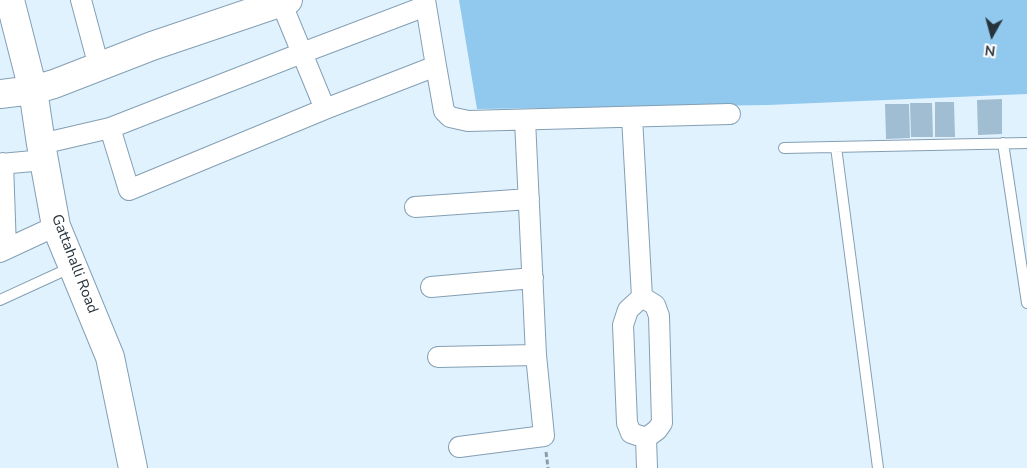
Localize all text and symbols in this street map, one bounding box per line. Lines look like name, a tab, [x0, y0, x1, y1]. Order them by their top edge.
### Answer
north arrow	[967, 10, 1017, 60]
text: N	[984, 40, 996, 60]
street label: Gattahalli Road	[47, 212, 101, 316]

